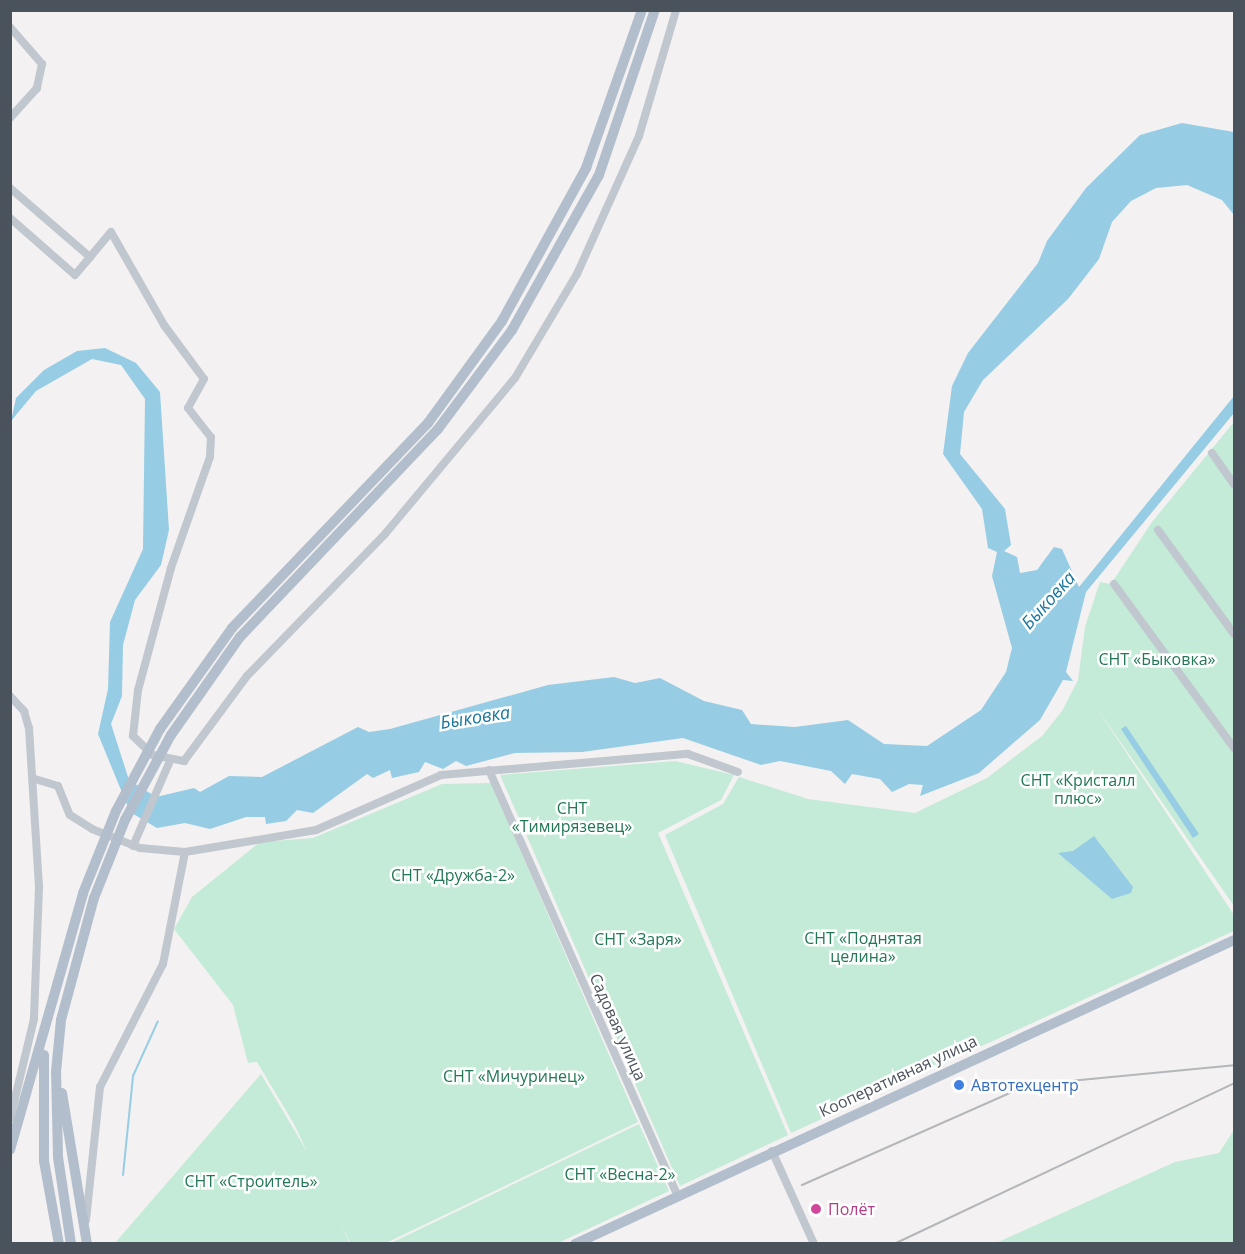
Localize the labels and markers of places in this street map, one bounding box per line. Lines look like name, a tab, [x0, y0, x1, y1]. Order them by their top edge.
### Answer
place label: Автотехцентр	[971, 1075, 1079, 1095]
marker: Автотехцентр	[952, 1078, 966, 1092]
place label: Полёт	[828, 1199, 875, 1219]
marker: Полёт	[809, 1202, 823, 1216]

